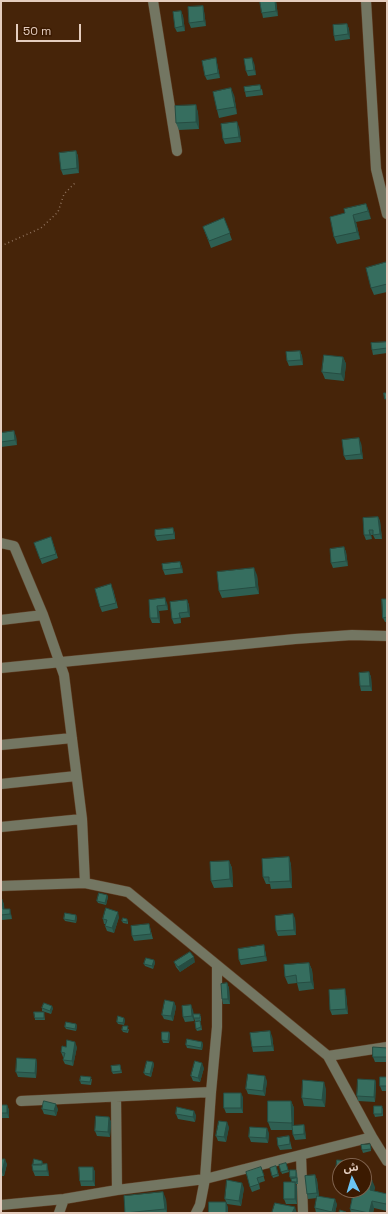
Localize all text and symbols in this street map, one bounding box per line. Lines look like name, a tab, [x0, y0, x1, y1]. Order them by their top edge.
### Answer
scale bar	[18, 16, 83, 42]
text: 50 m	[23, 23, 51, 39]
north arrow	[332, 1158, 372, 1198]
text: ش	[343, 1159, 359, 1175]

